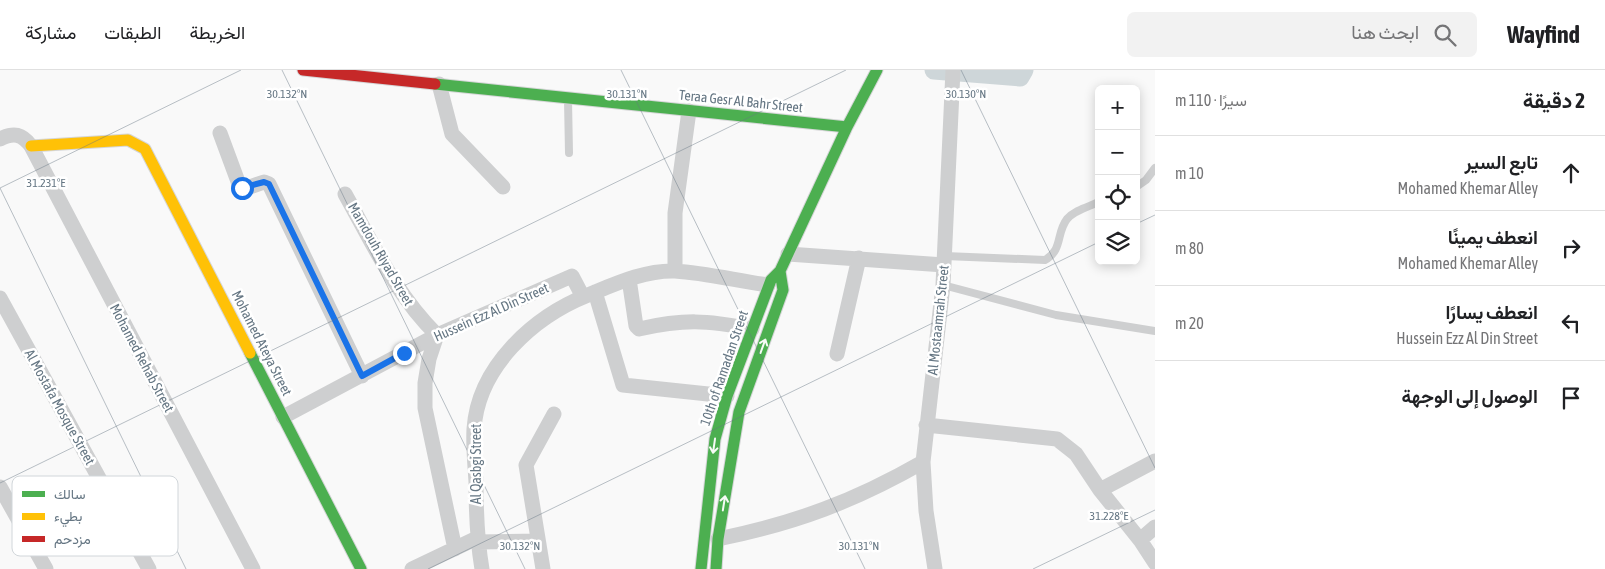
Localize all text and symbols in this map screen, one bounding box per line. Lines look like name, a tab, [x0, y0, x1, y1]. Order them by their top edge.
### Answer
search box	[1127, 12, 1477, 57]
text: ابحث هنا	[1351, 21, 1419, 43]
icon: search	[1431, 21, 1459, 49]
text: Wayfind	[1507, 21, 1580, 48]
text: مشاركة	[25, 22, 76, 43]
text: الطبقات	[104, 22, 161, 43]
text: الخريطة	[189, 22, 245, 43]
map controls	[1095, 85, 1140, 265]
button: +	[1095, 85, 1140, 130]
text: 30.132°N	[267, 87, 307, 101]
text: 30.131°N	[607, 87, 647, 101]
street label: Teraa Gesr Al Bahr Street	[678, 87, 804, 115]
text: 30.130°N	[946, 87, 986, 101]
text: 2 دقيقة	[1523, 88, 1585, 112]
text: سيرًا · 110 m	[1175, 91, 1247, 109]
button: −	[1095, 130, 1140, 175]
text: تابع السير	[1465, 151, 1538, 173]
icon: ahead	[1557, 159, 1585, 187]
text: 10 m	[1175, 164, 1204, 182]
button: locate	[1095, 175, 1140, 220]
text: 31.231°E	[27, 176, 65, 190]
route start	[231, 177, 254, 200]
text: Mohamed Khemar Alley	[1397, 179, 1538, 197]
street label: Mamdouh Riyad Street	[345, 200, 417, 308]
button: layers	[1095, 220, 1140, 265]
text: انعطف يمينًا	[1448, 226, 1538, 248]
icon: right	[1557, 234, 1585, 262]
text: 80 m	[1175, 239, 1204, 257]
text: Mohamed Khemar Alley	[1397, 254, 1538, 272]
street label: Al Mostaamrah Street	[924, 264, 952, 376]
street label: Hussein Ezz Al Din Street	[431, 279, 551, 345]
street label: Mohamed Ateya Street	[229, 288, 295, 398]
street label: Mohamed Rehab Street	[107, 301, 177, 415]
text: انعطف يسارًا	[1445, 301, 1538, 323]
street label: 10th of Ramadan Street	[697, 308, 751, 428]
icon: left	[1557, 309, 1585, 337]
text: 20 m	[1175, 314, 1204, 332]
text: Hussein Ezz Al Din Street	[1396, 329, 1538, 347]
one-way arrow	[759, 339, 768, 354]
route end	[393, 342, 416, 365]
street label: Al Mostafa Mosque Street	[22, 346, 98, 468]
icon: arrive	[1557, 384, 1585, 412]
text: الوصول إلى الوجهة	[1401, 385, 1538, 407]
street label: Al Qasbgi Street	[468, 424, 484, 504]
one-way arrow	[709, 438, 719, 454]
legend	[12, 476, 178, 556]
text: سالك	[54, 486, 85, 502]
one-way arrow	[719, 496, 729, 512]
text: بطيء	[54, 508, 82, 528]
text: 31.228°E	[1090, 509, 1128, 523]
text: مزدحم	[54, 531, 91, 548]
text: 30.132°N	[500, 539, 540, 553]
text: 30.131°N	[839, 539, 879, 553]

